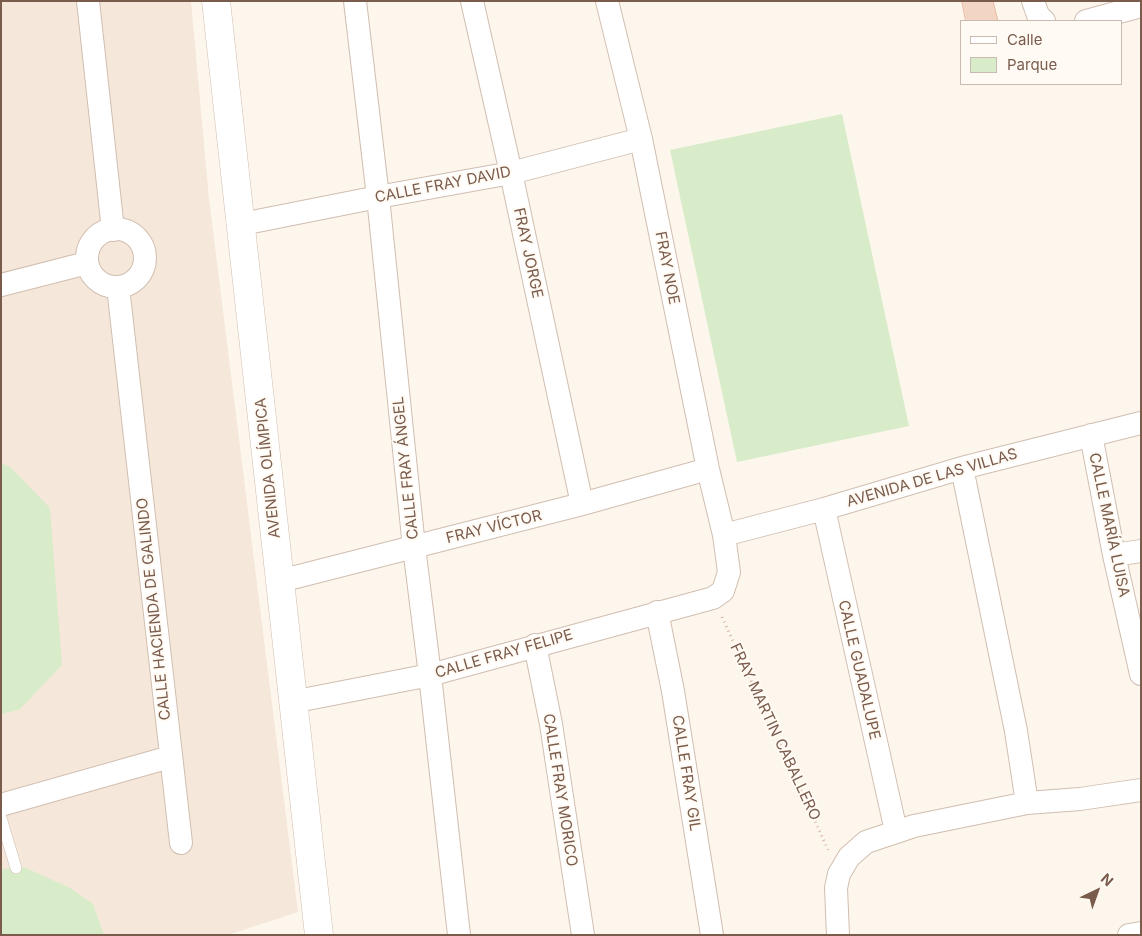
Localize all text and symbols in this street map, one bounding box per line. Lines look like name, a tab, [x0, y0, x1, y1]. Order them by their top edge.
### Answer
legend	[960, 20, 1122, 85]
text: Calle	[1007, 30, 1042, 49]
text: Parque	[1007, 55, 1057, 74]
street label: CALLE FRAY DAVID	[373, 163, 513, 207]
street label: FRAY JORGE	[510, 206, 546, 300]
street label: FRAY NOE	[651, 230, 683, 306]
street label: CALLE FRAY ÁNGEL	[390, 396, 422, 540]
street label: AVENIDA OLÍMPICA	[252, 397, 284, 539]
street label: AVENIDA DE LAS VILLAS	[844, 445, 1020, 511]
street label: CALLE MARÍA LUISA	[1085, 451, 1133, 599]
street label: CALLE HACIENDA DE GALINDO	[133, 497, 175, 721]
street label: FRAY VÍCTOR	[444, 506, 544, 548]
street label: CALLE GUADALUPE	[834, 599, 884, 741]
street label: CALLE FRAY FELIPE	[433, 626, 575, 682]
street label: FRAY MARTIN CABALLERO	[726, 641, 824, 823]
street label: CALLE FRAY MORICO	[539, 712, 581, 868]
street label: CALLE FRAY GIL	[668, 714, 704, 832]
north arrow	[1072, 866, 1122, 916]
text: N	[1098, 870, 1117, 889]

